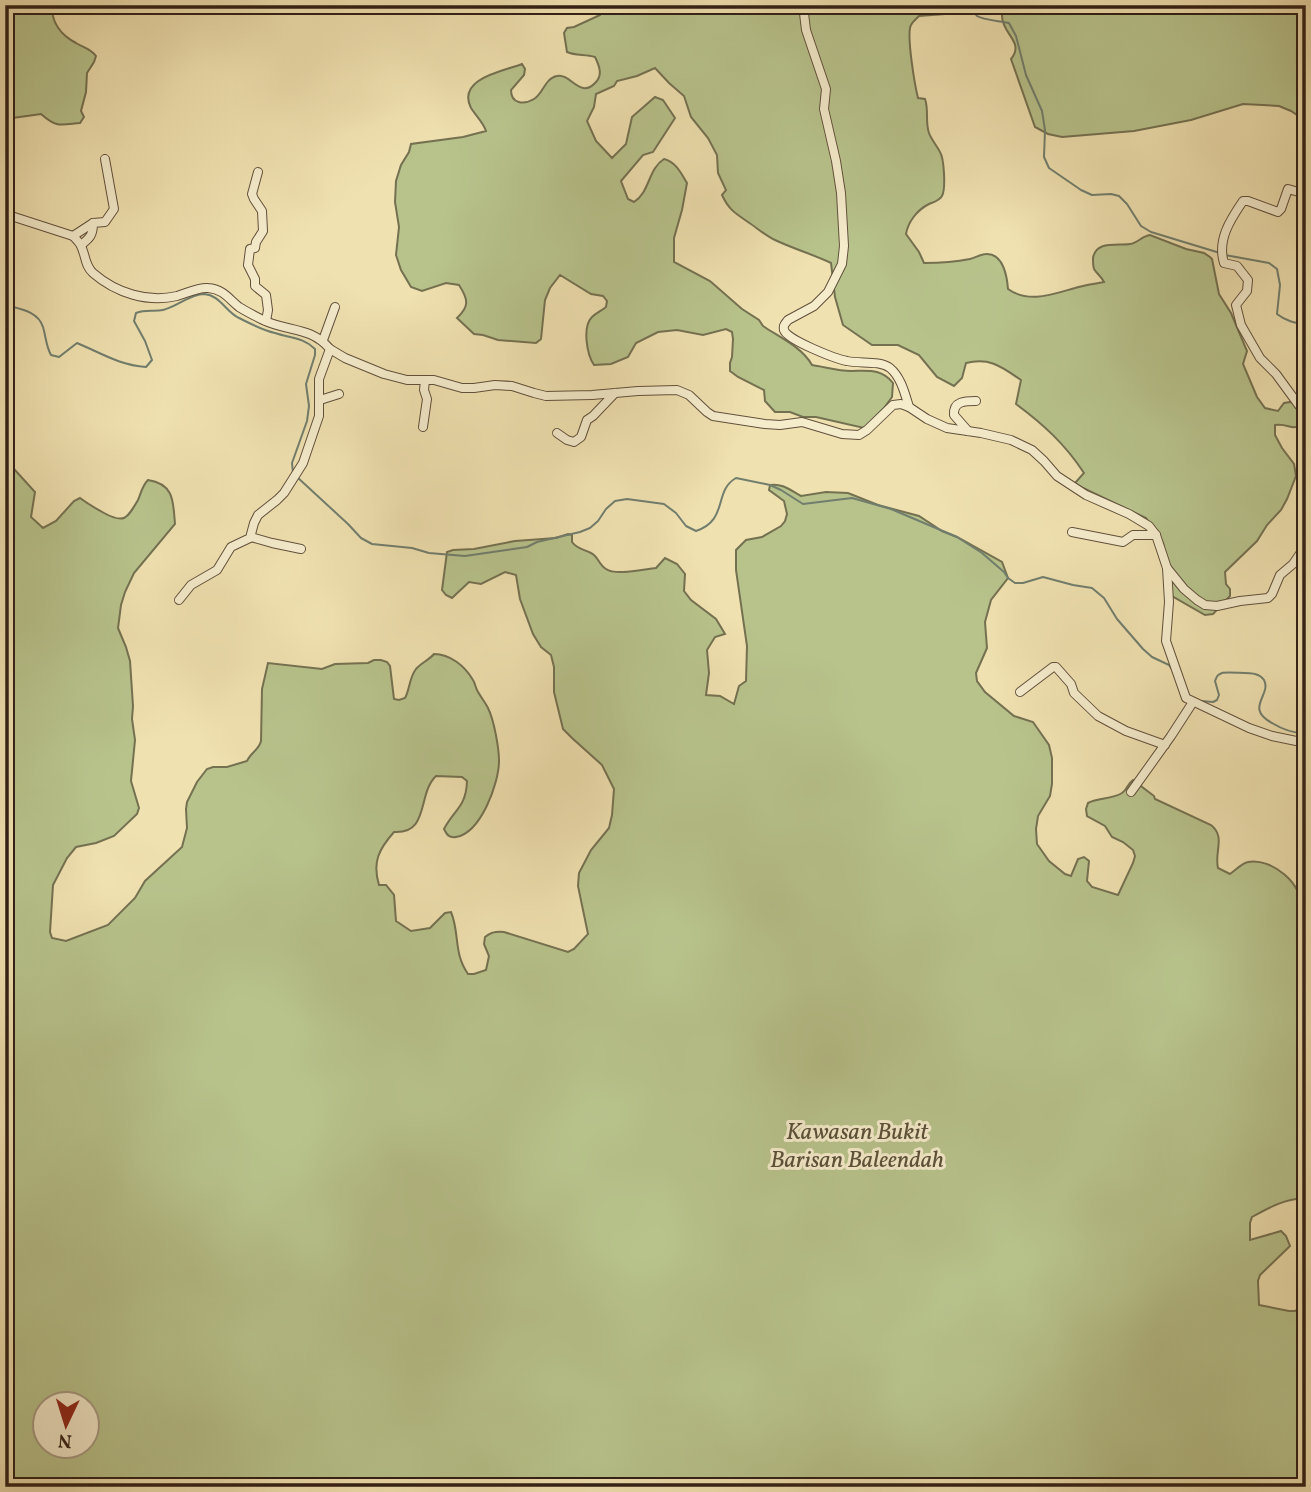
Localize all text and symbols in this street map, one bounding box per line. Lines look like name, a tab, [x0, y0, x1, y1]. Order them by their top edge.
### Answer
park label: Kawasan Bukit Barisan Baleendah	[770, 1116, 944, 1178]
north arrow	[32, 1390, 102, 1460]
text: N	[57, 1426, 73, 1453]

